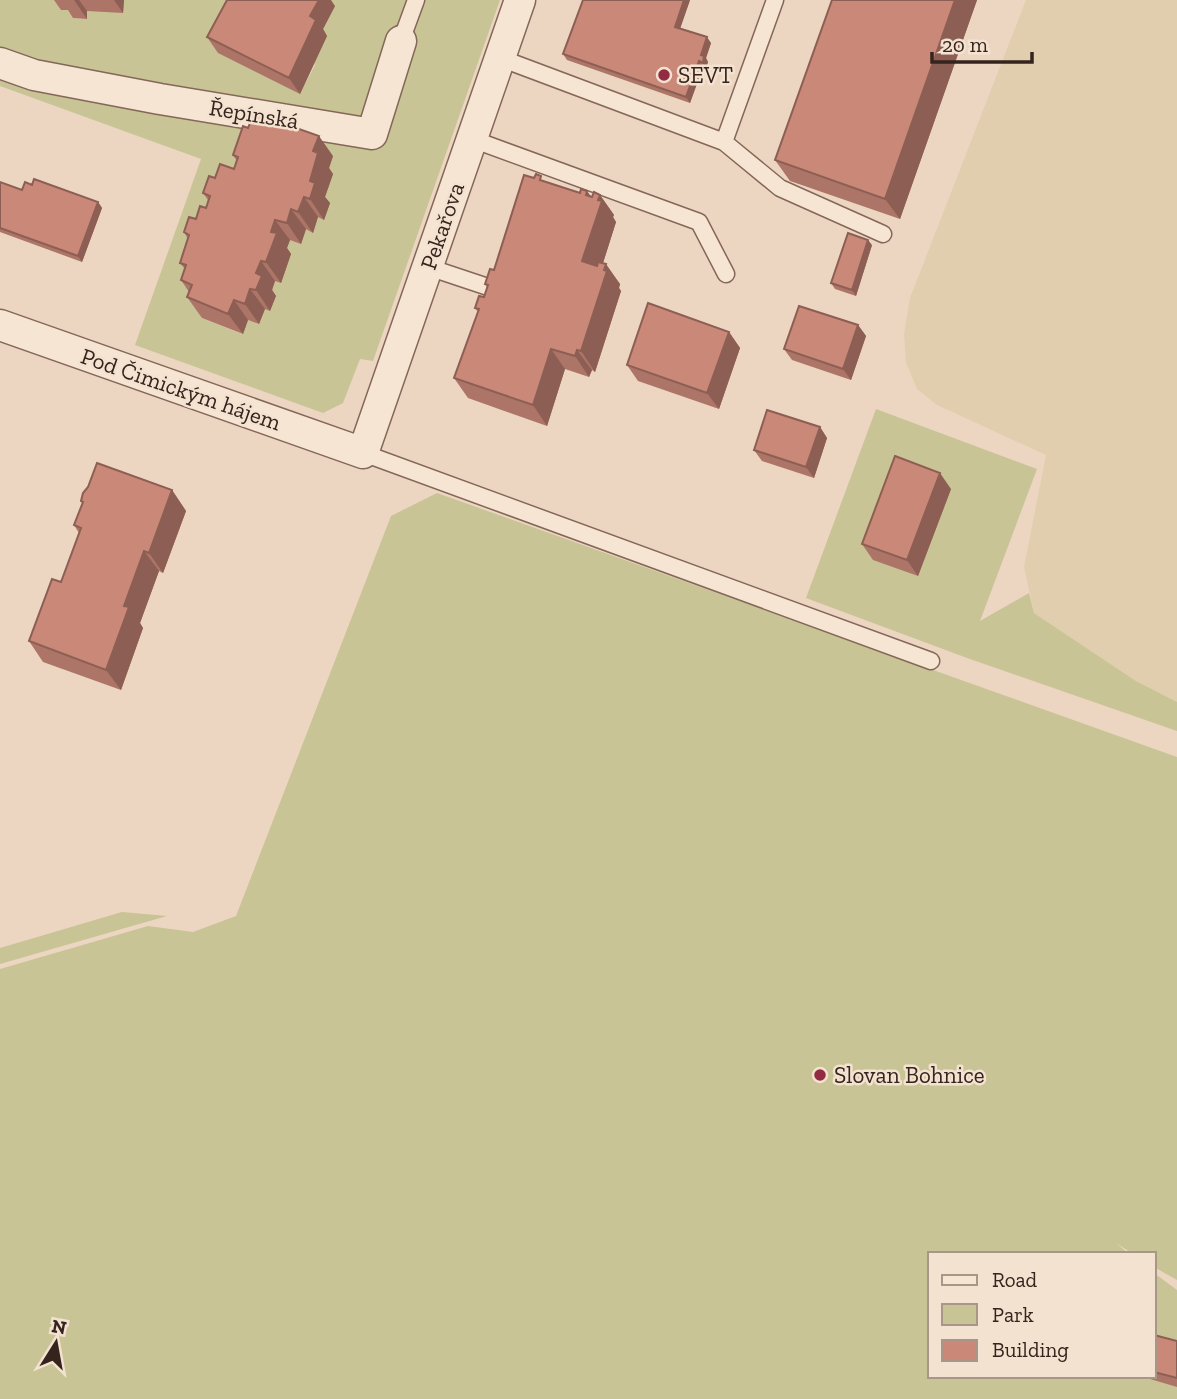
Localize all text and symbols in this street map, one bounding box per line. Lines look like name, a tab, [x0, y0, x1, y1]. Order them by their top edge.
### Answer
scale bar	[932, 21, 1032, 65]
text: 20 m	[942, 32, 988, 57]
place label: SEVT	[678, 61, 733, 89]
marker: SEVT	[656, 67, 672, 83]
street label: Řepínská	[207, 93, 301, 135]
street label: Pekařova	[414, 179, 470, 273]
street label: Pod Čimickým hájem	[77, 342, 285, 436]
place label: Slovan Bohnice	[834, 1061, 985, 1089]
marker: Slovan Bohnice	[812, 1067, 828, 1083]
legend	[928, 1252, 1156, 1378]
text: Road	[992, 1267, 1038, 1292]
text: Park	[992, 1302, 1034, 1327]
north arrow	[21, 1308, 91, 1378]
text: N	[50, 1314, 68, 1339]
text: Building	[992, 1337, 1069, 1362]

